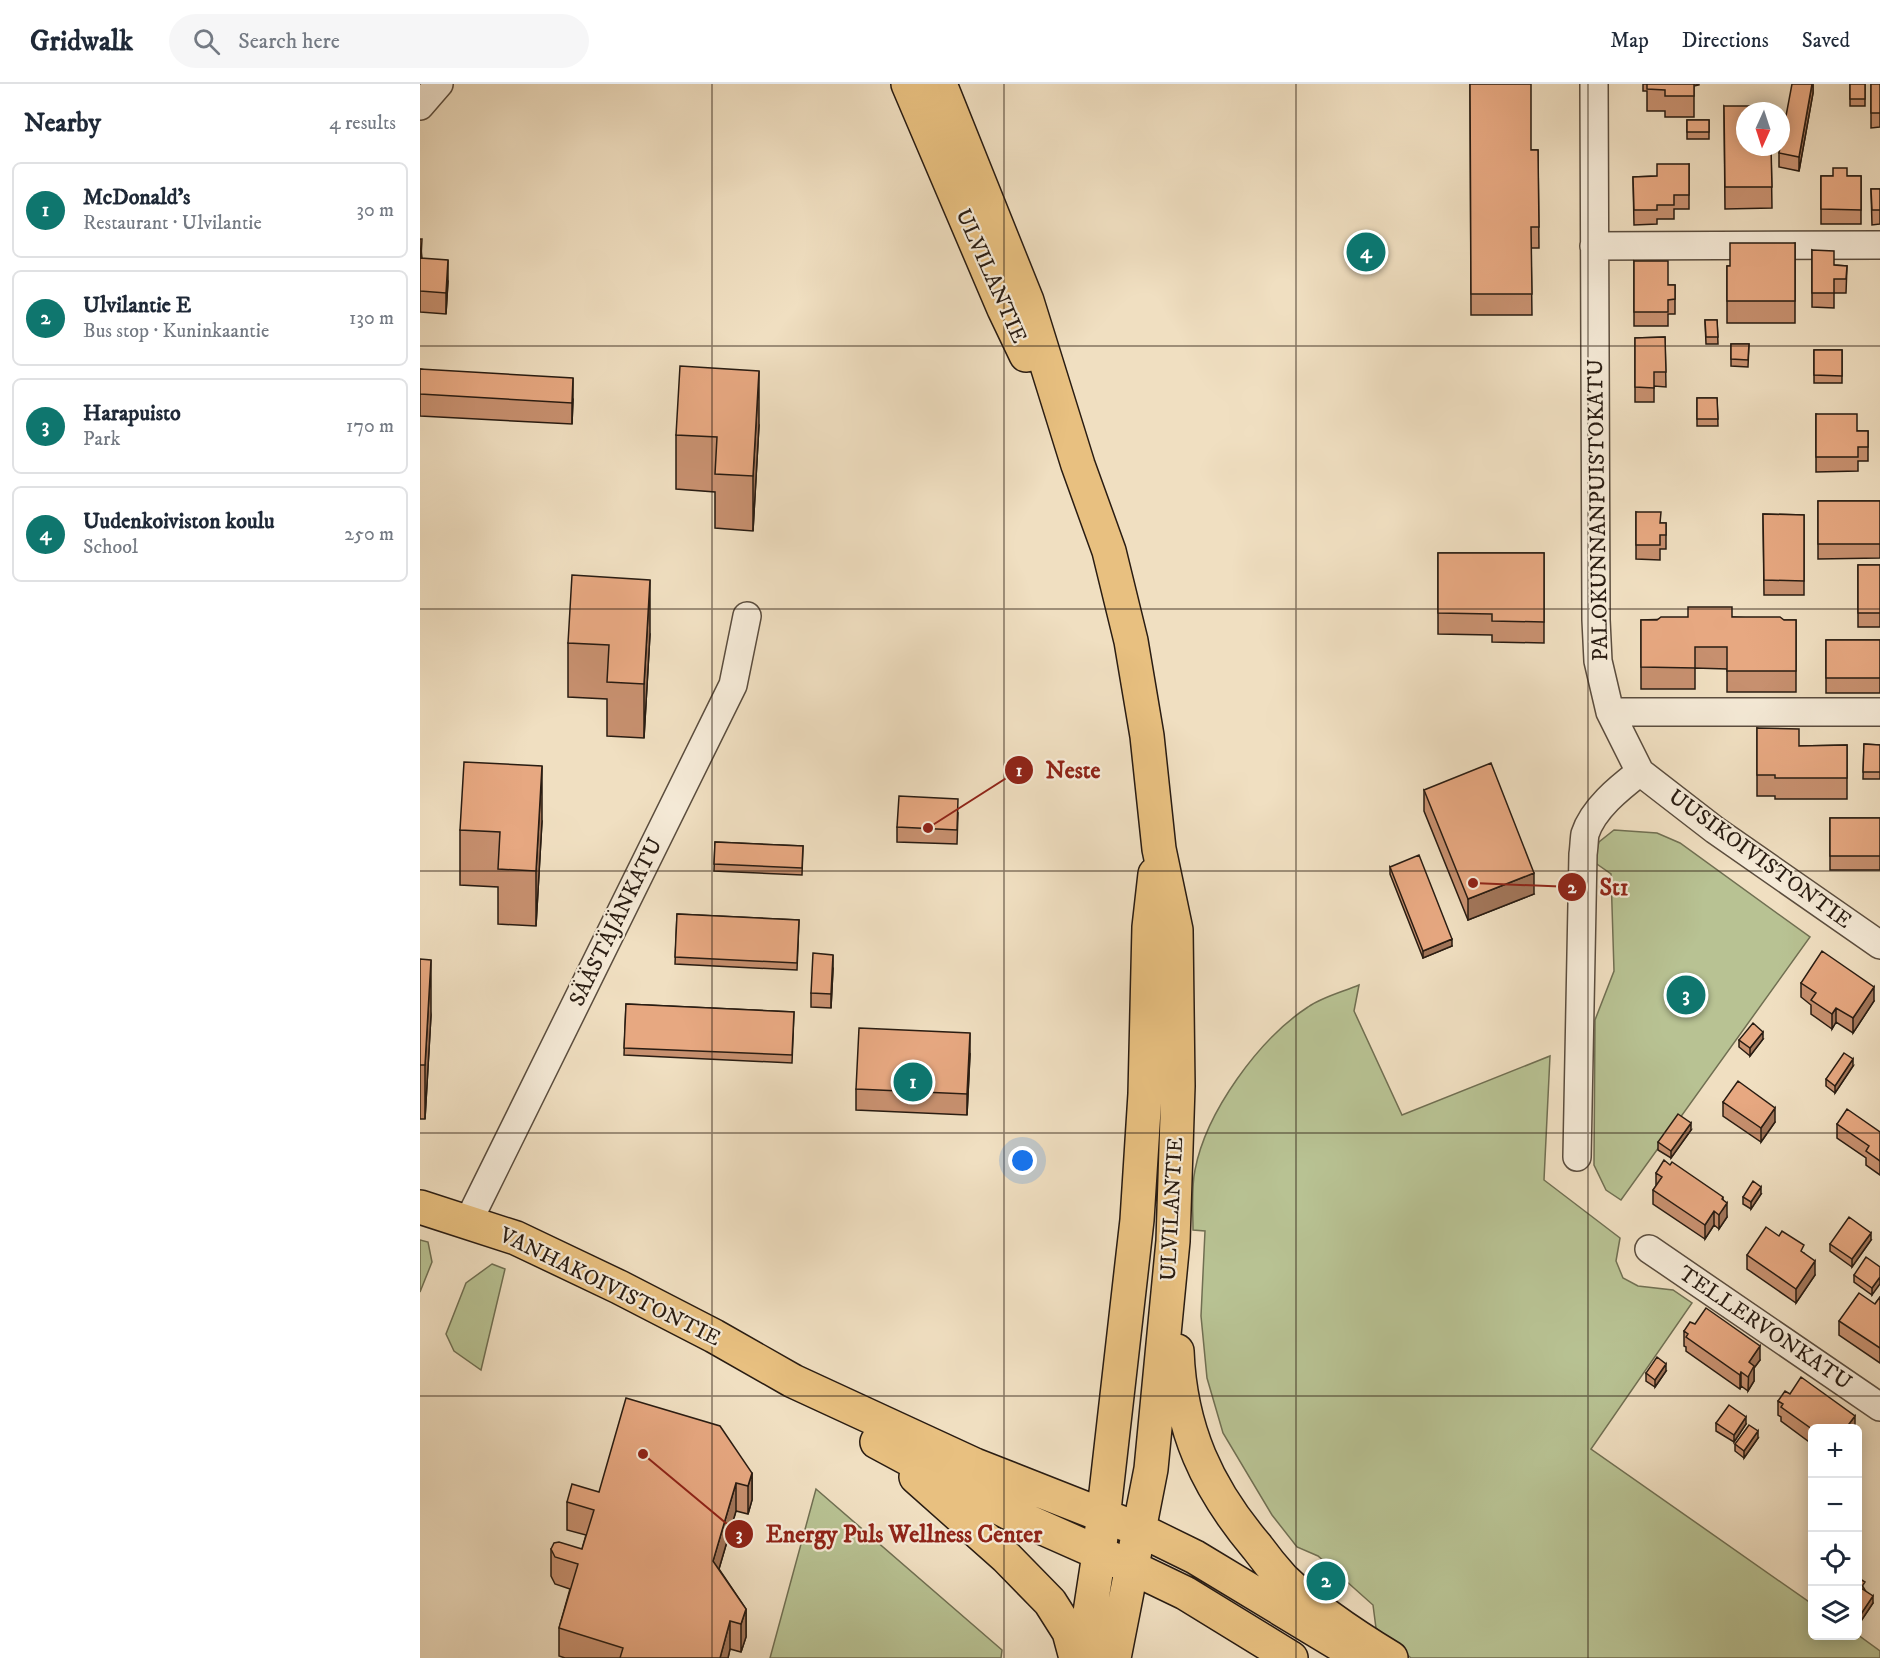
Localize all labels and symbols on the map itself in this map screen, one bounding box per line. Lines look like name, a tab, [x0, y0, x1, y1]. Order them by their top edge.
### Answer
north arrow	[1736, 102, 1790, 156]
street label: ULVILANTIE	[949, 205, 1033, 347]
pin: 4	[1346, 230, 1386, 274]
street label: PALOKUNNANPUISTOKATU	[1582, 359, 1614, 661]
callout: Neste	[1004, 749, 1112, 791]
text: Neste	[1046, 756, 1100, 786]
text: 1	[1016, 760, 1023, 782]
street label: UUSIKOIVISTONTIE	[1663, 783, 1857, 935]
street label: SÄÄSTÄJÄNKATU	[564, 833, 668, 1011]
callout: St1	[1557, 866, 1640, 908]
text: St1	[1599, 873, 1629, 903]
text: 2	[1568, 877, 1578, 899]
pin: 3	[1666, 972, 1706, 1018]
pin: 1	[894, 1060, 932, 1104]
street label: ULVILANTIE	[1155, 1136, 1189, 1282]
your location	[1008, 1146, 1037, 1175]
street label: VANHAKOIVISTONTIE	[494, 1221, 725, 1352]
street label: TELLERVONKATU	[1673, 1260, 1857, 1396]
callout: Energy Puls Wellness Center	[724, 1513, 1054, 1555]
text: Energy Puls Wellness Center	[766, 1520, 1043, 1550]
text: 3	[736, 1524, 743, 1546]
pin: 2	[1306, 1558, 1346, 1604]

